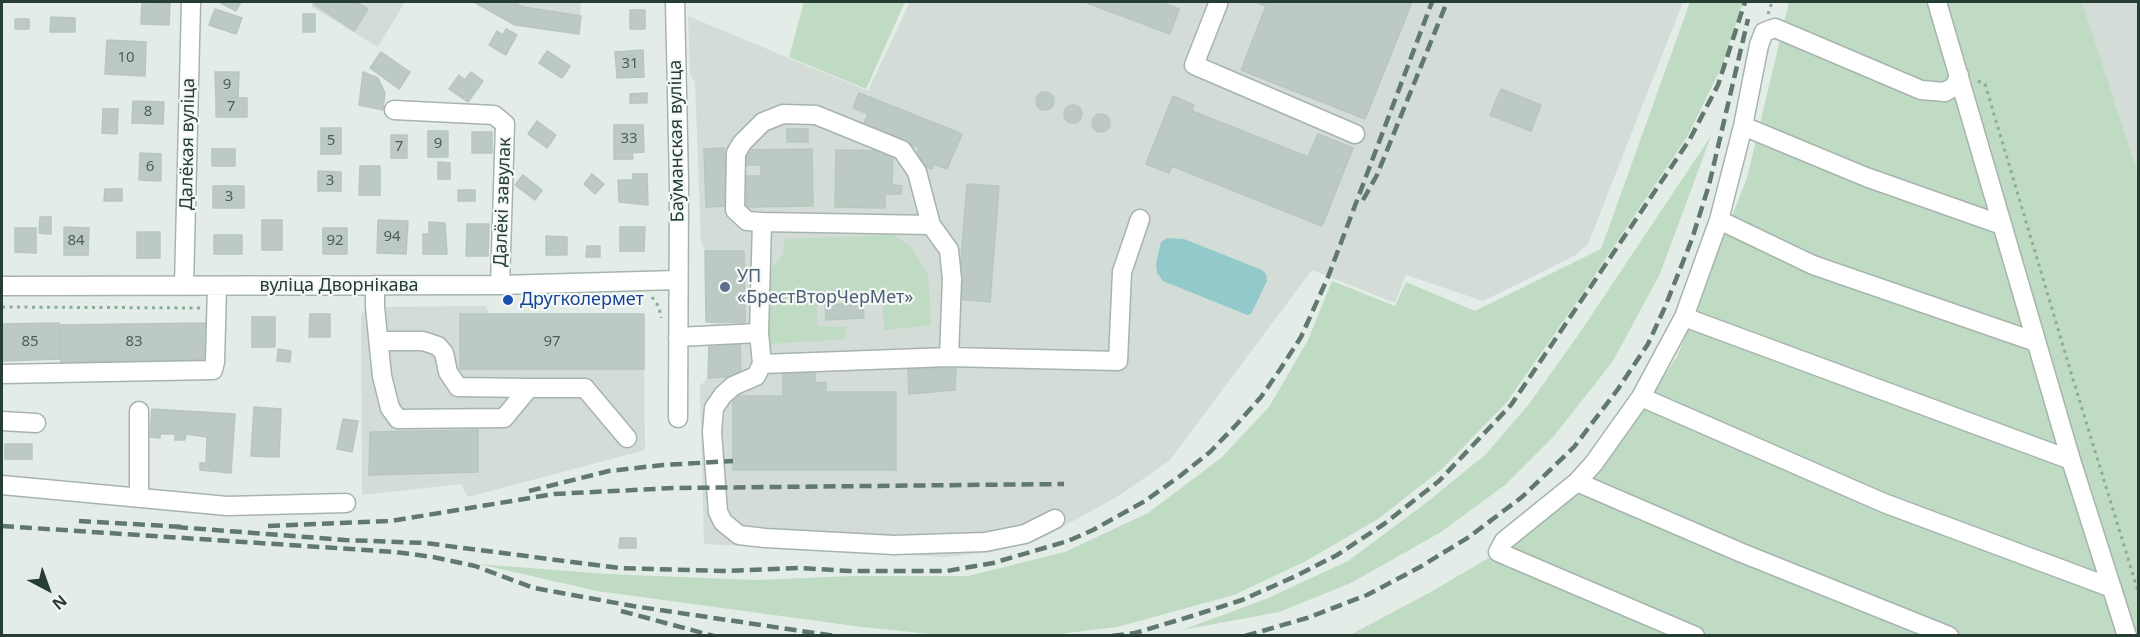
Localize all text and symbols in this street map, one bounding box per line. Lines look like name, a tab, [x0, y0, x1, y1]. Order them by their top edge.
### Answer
house number: 10	[117, 49, 135, 67]
house number: 31	[621, 55, 639, 73]
street label: Баўманская вуліца	[665, 60, 689, 222]
house number: 9	[223, 76, 231, 94]
street label: Далёкая вуліца	[176, 78, 200, 210]
house number: 7	[227, 98, 235, 116]
house number: 8	[144, 103, 152, 121]
house number: 33	[620, 130, 638, 148]
house number: 5	[327, 132, 335, 150]
house number: 9	[434, 135, 442, 153]
street label: Далёкі завулак	[490, 137, 516, 267]
house number: 7	[395, 138, 403, 156]
house number: 6	[146, 158, 154, 176]
house number: 3	[326, 172, 334, 190]
house number: 3	[225, 188, 233, 206]
house number: 94	[383, 228, 401, 246]
house number: 84	[67, 232, 85, 250]
house number: 92	[326, 232, 344, 250]
place label: УП «БрестВторЧерМет»	[737, 266, 913, 308]
street label: вуліца Дворнікава	[259, 275, 419, 297]
marker: УП «БрестВторЧерМет»	[718, 280, 732, 294]
place label: Другколермет	[520, 289, 644, 311]
marker: Другколермет	[501, 293, 515, 307]
house number: 85	[21, 333, 39, 351]
house number: 83	[125, 333, 143, 351]
house number: 97	[543, 333, 561, 351]
north arrow	[18, 559, 78, 619]
text: N	[48, 590, 72, 615]

